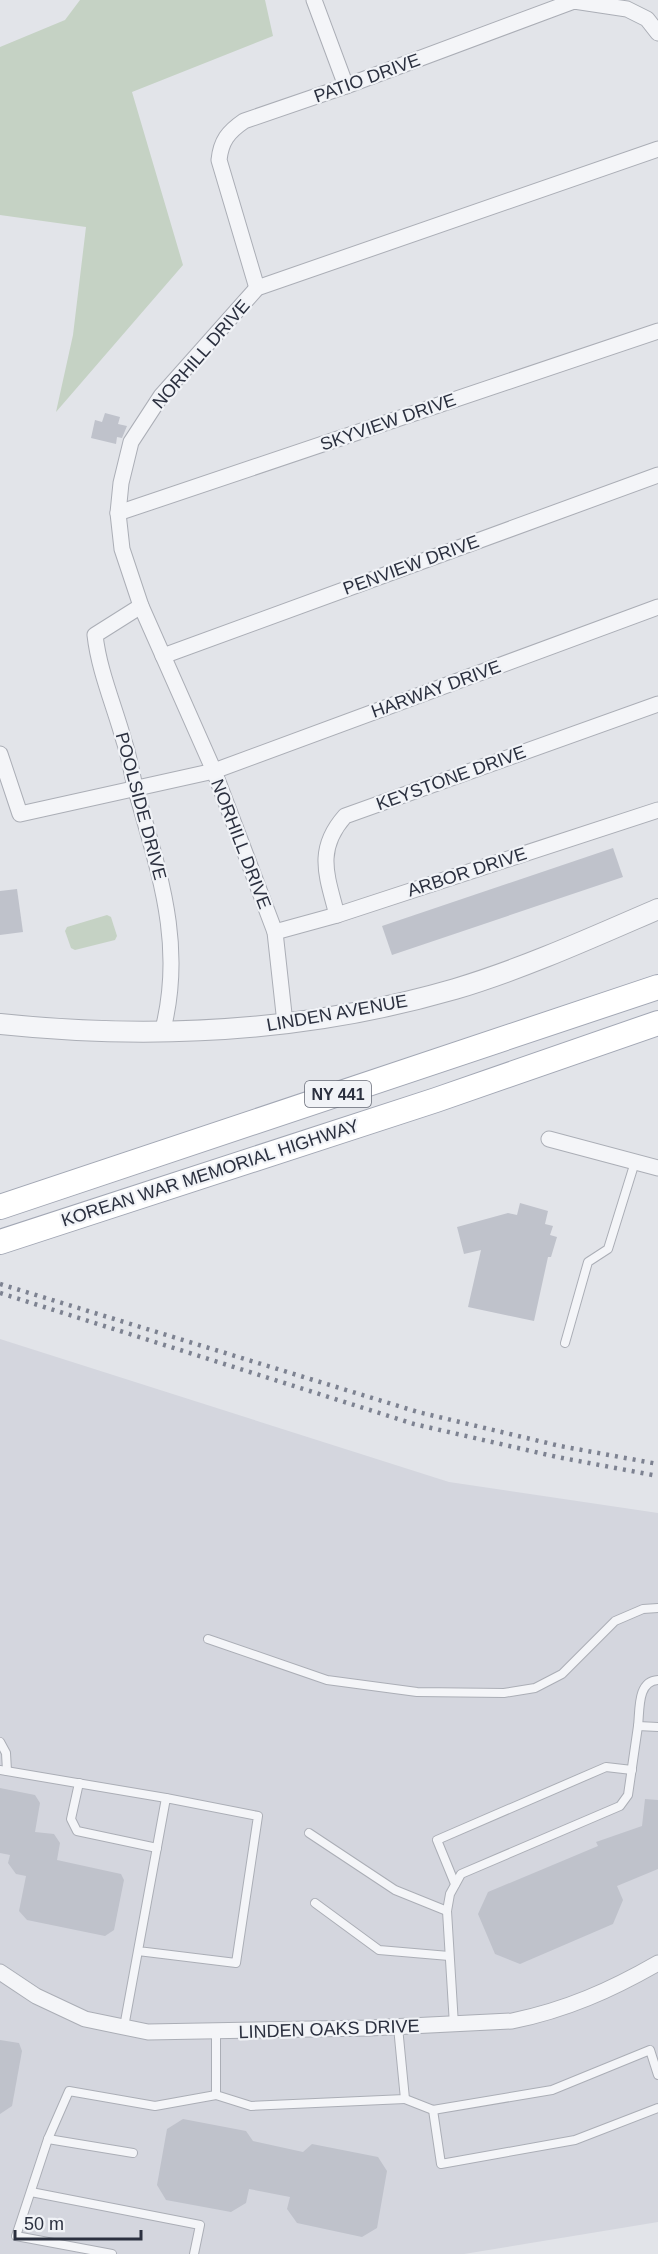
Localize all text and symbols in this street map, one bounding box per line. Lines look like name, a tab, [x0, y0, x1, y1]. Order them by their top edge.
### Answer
street label: PATIO DRIVE	[311, 50, 423, 106]
street label: NORHILL DRIVE	[148, 296, 254, 412]
street label: SKYVIEW DRIVE	[318, 389, 458, 455]
street label: PENVIEW DRIVE	[340, 531, 482, 599]
street label: HARWAY DRIVE	[369, 656, 503, 722]
street label: POOLSIDE DRIVE	[112, 730, 170, 882]
street label: KEYSTONE DRIVE	[373, 742, 529, 814]
street label: NORHILL DRIVE	[207, 776, 275, 912]
street label: ARBOR DRIVE	[405, 843, 529, 901]
street label: LINDEN AVENUE	[265, 991, 409, 1035]
road number: NY 441	[305, 1081, 371, 1107]
street label: KOREAN WAR MEMORIAL HIGHWAY	[59, 1115, 361, 1231]
street label: LINDEN OAKS DRIVE	[238, 2016, 420, 2042]
scale bar	[15, 2203, 141, 2241]
text: 50 m	[24, 2214, 64, 2234]

